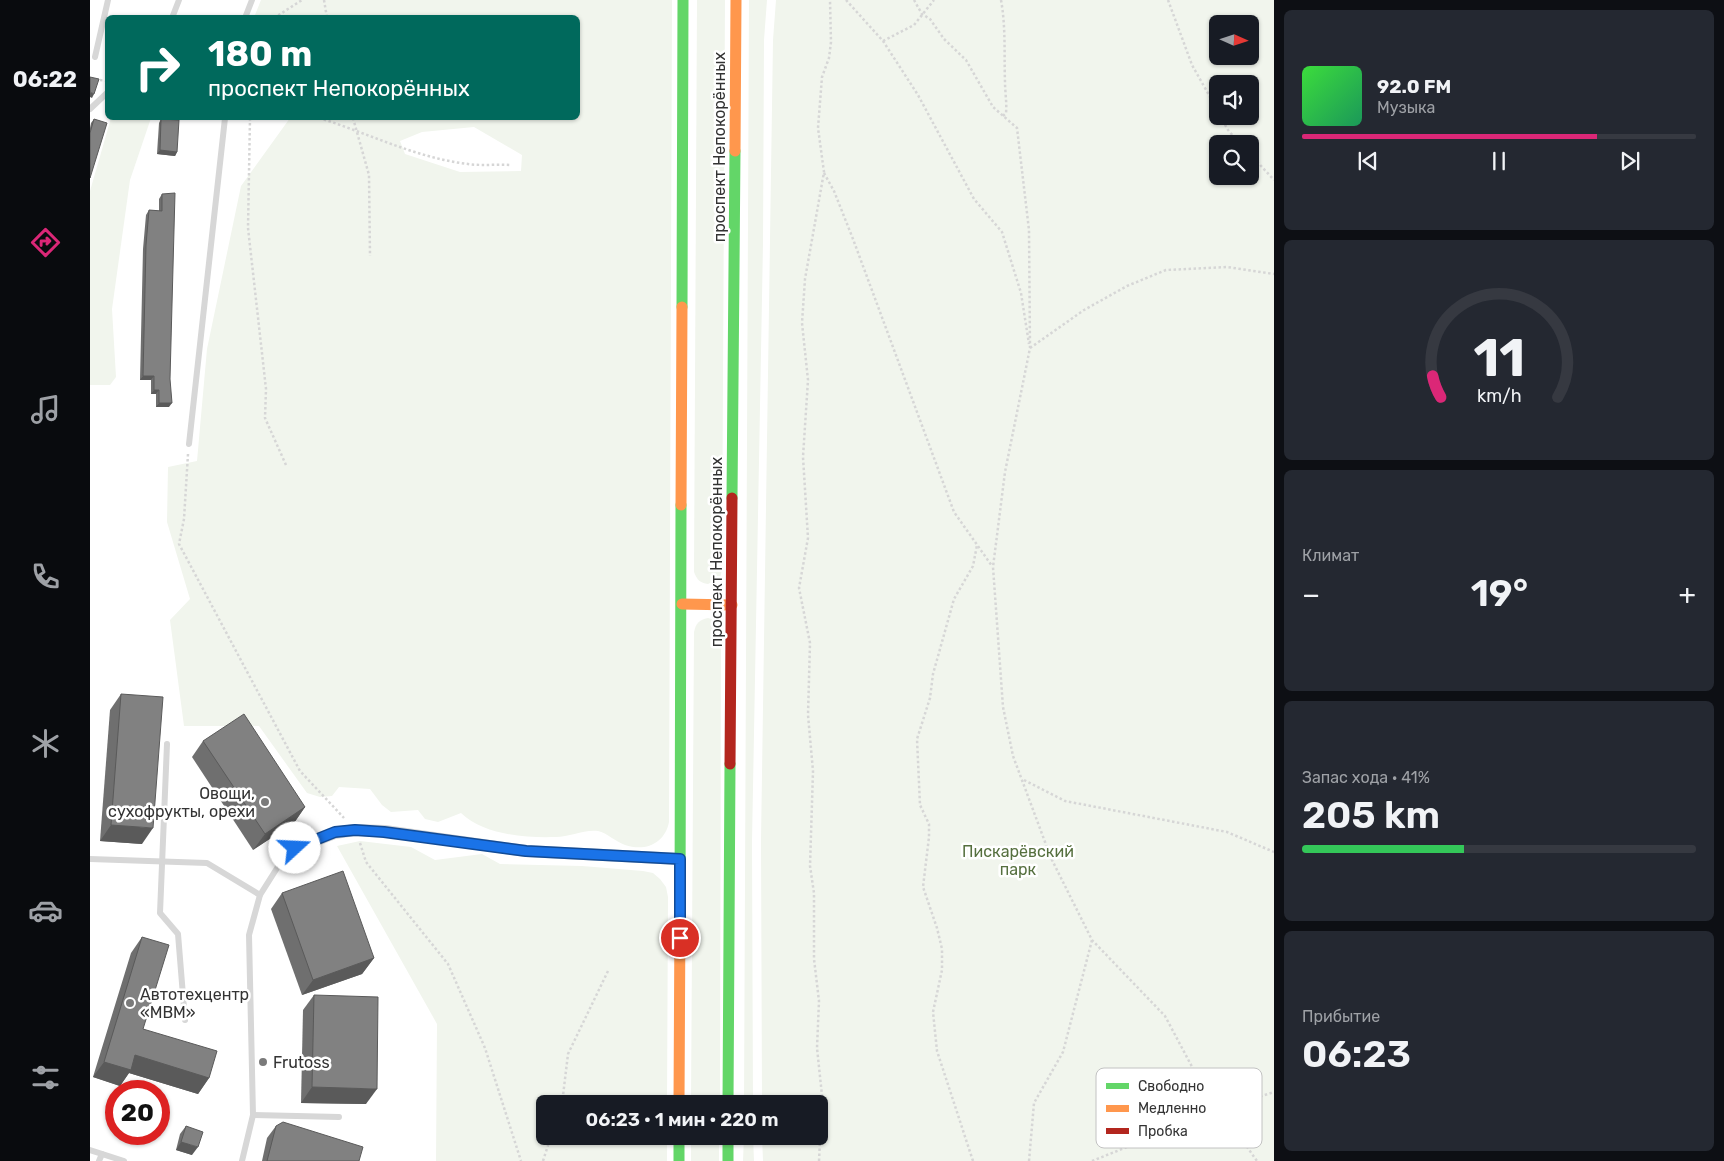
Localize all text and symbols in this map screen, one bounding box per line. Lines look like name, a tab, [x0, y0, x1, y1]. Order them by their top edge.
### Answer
north arrow	[1209, 15, 1259, 65]
map controls	[1209, 15, 1259, 185]
text: 180 m	[208, 33, 312, 75]
icon: right	[125, 35, 190, 100]
street label: проспект Непокорённых	[710, 51, 729, 242]
text: 06:22	[13, 66, 77, 93]
text: проспект Непокорённых	[208, 75, 470, 102]
button: sound	[1209, 75, 1259, 125]
text: 92.0 FM	[1377, 75, 1451, 98]
text: Музыка	[1377, 98, 1435, 117]
button: search	[1209, 135, 1259, 185]
icon: previous	[1354, 147, 1382, 175]
icon: pause	[1485, 147, 1513, 175]
icon: next	[1616, 147, 1644, 175]
icon: directions	[28, 225, 63, 260]
text: 11	[1473, 327, 1525, 389]
text: km/h	[1477, 385, 1521, 406]
icon: music	[28, 392, 63, 427]
street label: проспект Непокорённых	[707, 456, 726, 647]
text: Климат	[1302, 546, 1359, 565]
icon: phone	[28, 559, 63, 594]
text: 19°	[1471, 570, 1528, 616]
text: −	[1302, 578, 1320, 611]
text: +	[1679, 578, 1696, 611]
icon: climate	[28, 726, 63, 761]
text: Запас хода · 41%	[1302, 768, 1430, 787]
place label: Овощи, сухофрукты, орехи	[108, 784, 255, 821]
text: 205 km	[1302, 792, 1440, 838]
marker: Овощи, сухофрукты, орехи	[259, 796, 271, 808]
position arrow	[268, 821, 320, 873]
park label: Пискарёвский парк	[962, 842, 1074, 879]
icon: car	[28, 893, 63, 928]
pin	[659, 917, 701, 959]
icon: arrive	[666, 924, 694, 952]
place label: Автотехцентр «МВМ»	[140, 985, 249, 1022]
marker: Автотехцентр «МВМ»	[124, 997, 136, 1009]
text: Прибытие	[1302, 1007, 1380, 1026]
text: 06:23	[1302, 1031, 1411, 1077]
place label: Frutoss	[273, 1053, 330, 1072]
marker: Frutoss	[257, 1056, 269, 1068]
icon: filters	[28, 1060, 63, 1095]
legend	[1096, 1068, 1262, 1148]
text: Свободно	[1138, 1078, 1204, 1095]
speed limit sign: 20	[105, 1080, 170, 1145]
text: Медленно	[1138, 1100, 1206, 1117]
text: 06:23 · 1 мин · 220 m	[586, 1108, 778, 1131]
text: Пробка	[1138, 1123, 1188, 1140]

